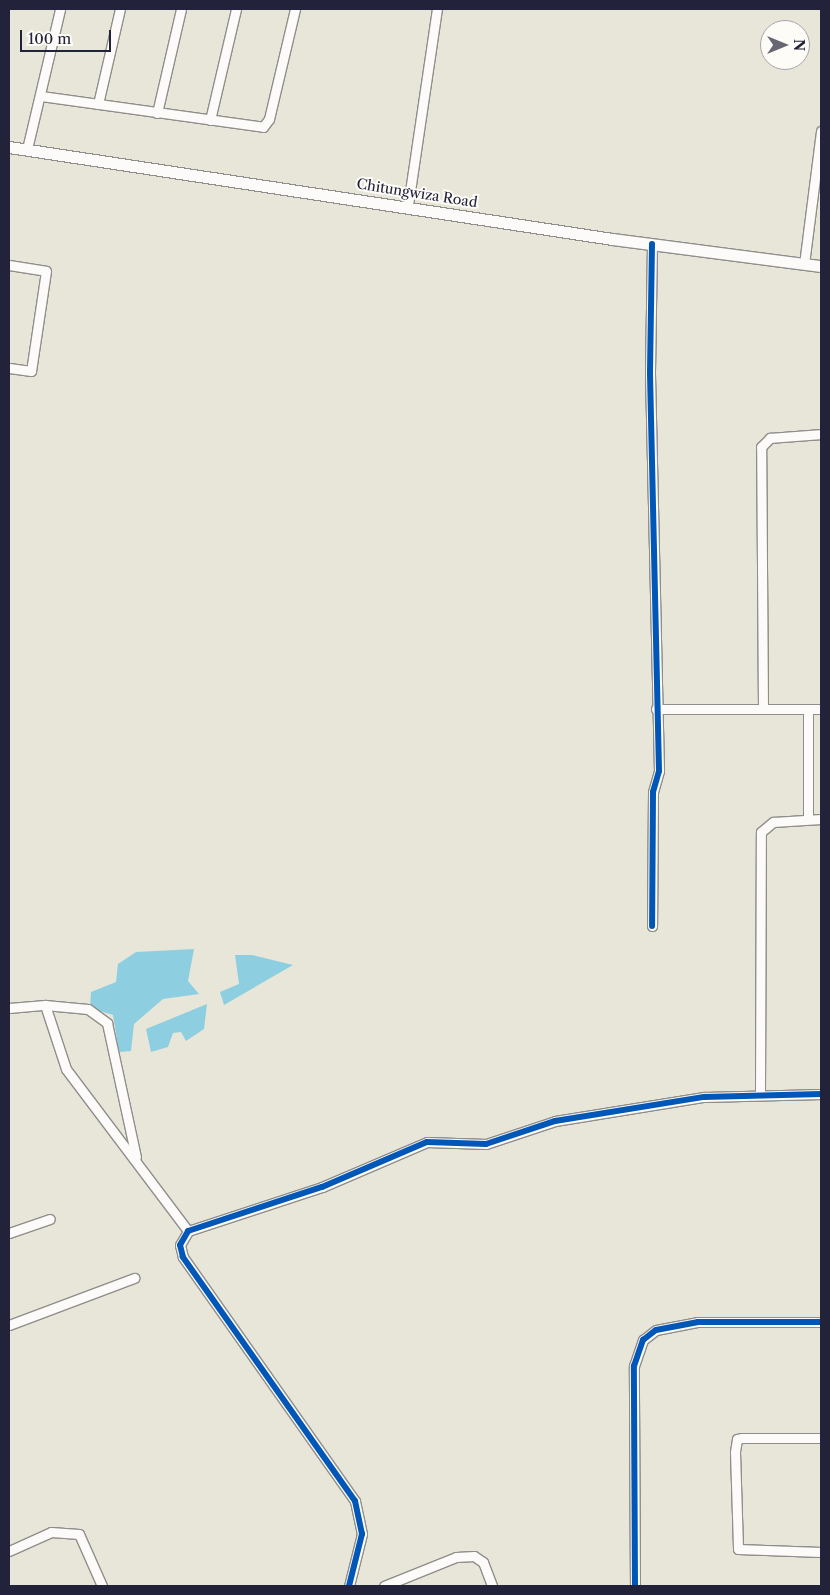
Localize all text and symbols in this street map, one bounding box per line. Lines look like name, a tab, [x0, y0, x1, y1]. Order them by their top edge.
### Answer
scale bar	[22, 20, 114, 52]
north arrow	[760, 20, 810, 70]
text: 100 m	[28, 29, 71, 48]
text: N	[790, 39, 808, 51]
street label: Chitungwiza Road	[355, 175, 479, 211]

